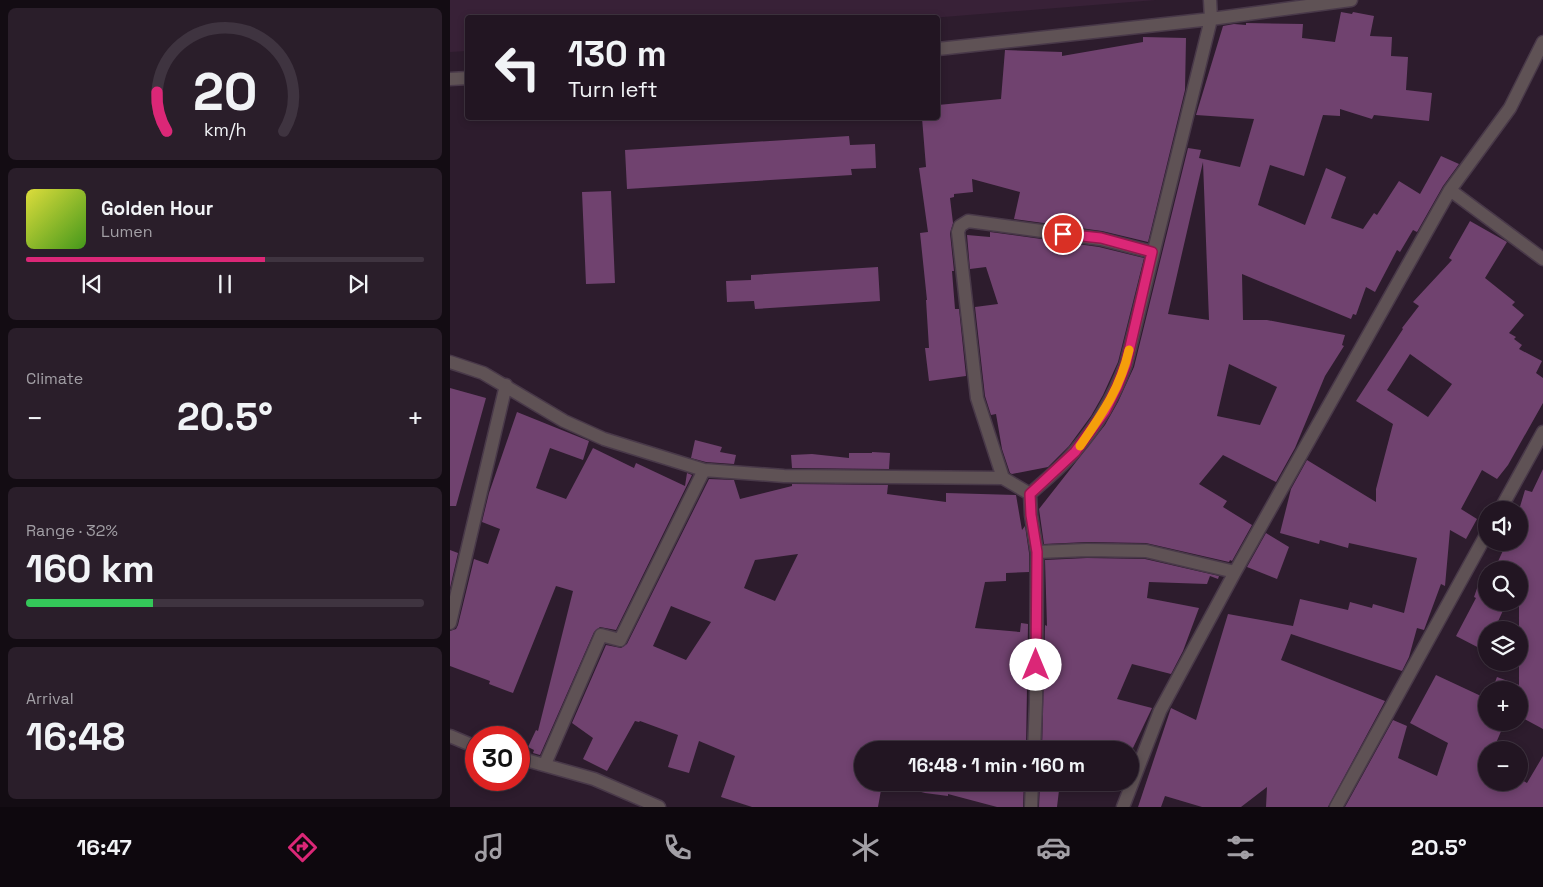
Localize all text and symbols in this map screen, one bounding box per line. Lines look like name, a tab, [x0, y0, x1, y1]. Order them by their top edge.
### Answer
text: 130 m	[568, 32, 667, 76]
icon: left	[485, 35, 550, 100]
text: 20	[193, 59, 257, 125]
text: Turn left	[568, 75, 658, 103]
text: km/h	[204, 118, 246, 141]
text: Golden Hour	[101, 196, 213, 221]
pin	[1042, 213, 1084, 255]
icon: arrive	[1049, 220, 1077, 248]
text: Lumen	[101, 221, 153, 242]
icon: previous	[78, 270, 106, 298]
icon: pause	[211, 270, 239, 298]
icon: next	[344, 270, 372, 298]
text: Climate	[26, 368, 83, 389]
text: 20.5°	[177, 393, 273, 441]
text: −	[26, 400, 43, 436]
text: +	[407, 400, 424, 436]
map controls	[1478, 501, 1528, 791]
button: sound	[1478, 501, 1528, 551]
text: Range · 32%	[26, 520, 118, 541]
text: 160 km	[26, 545, 155, 593]
button: search	[1478, 561, 1528, 611]
button: layers	[1478, 621, 1528, 671]
position arrow	[1009, 638, 1061, 690]
button: +	[1478, 681, 1528, 731]
text: Arrival	[26, 688, 74, 709]
text: 16:48	[26, 713, 125, 761]
speed limit sign: 30	[465, 726, 530, 791]
button: −	[1478, 741, 1528, 791]
text: 16:48 · 1 min · 160 m	[908, 753, 1085, 778]
icon: directions	[285, 830, 320, 865]
icon: music	[472, 830, 507, 865]
icon: phone	[660, 830, 695, 865]
icon: climate	[848, 830, 883, 865]
icon: car	[1036, 830, 1071, 865]
icon: filters	[1223, 830, 1258, 865]
text: 16:47	[76, 833, 132, 861]
text: 20.5°	[1411, 833, 1467, 861]

